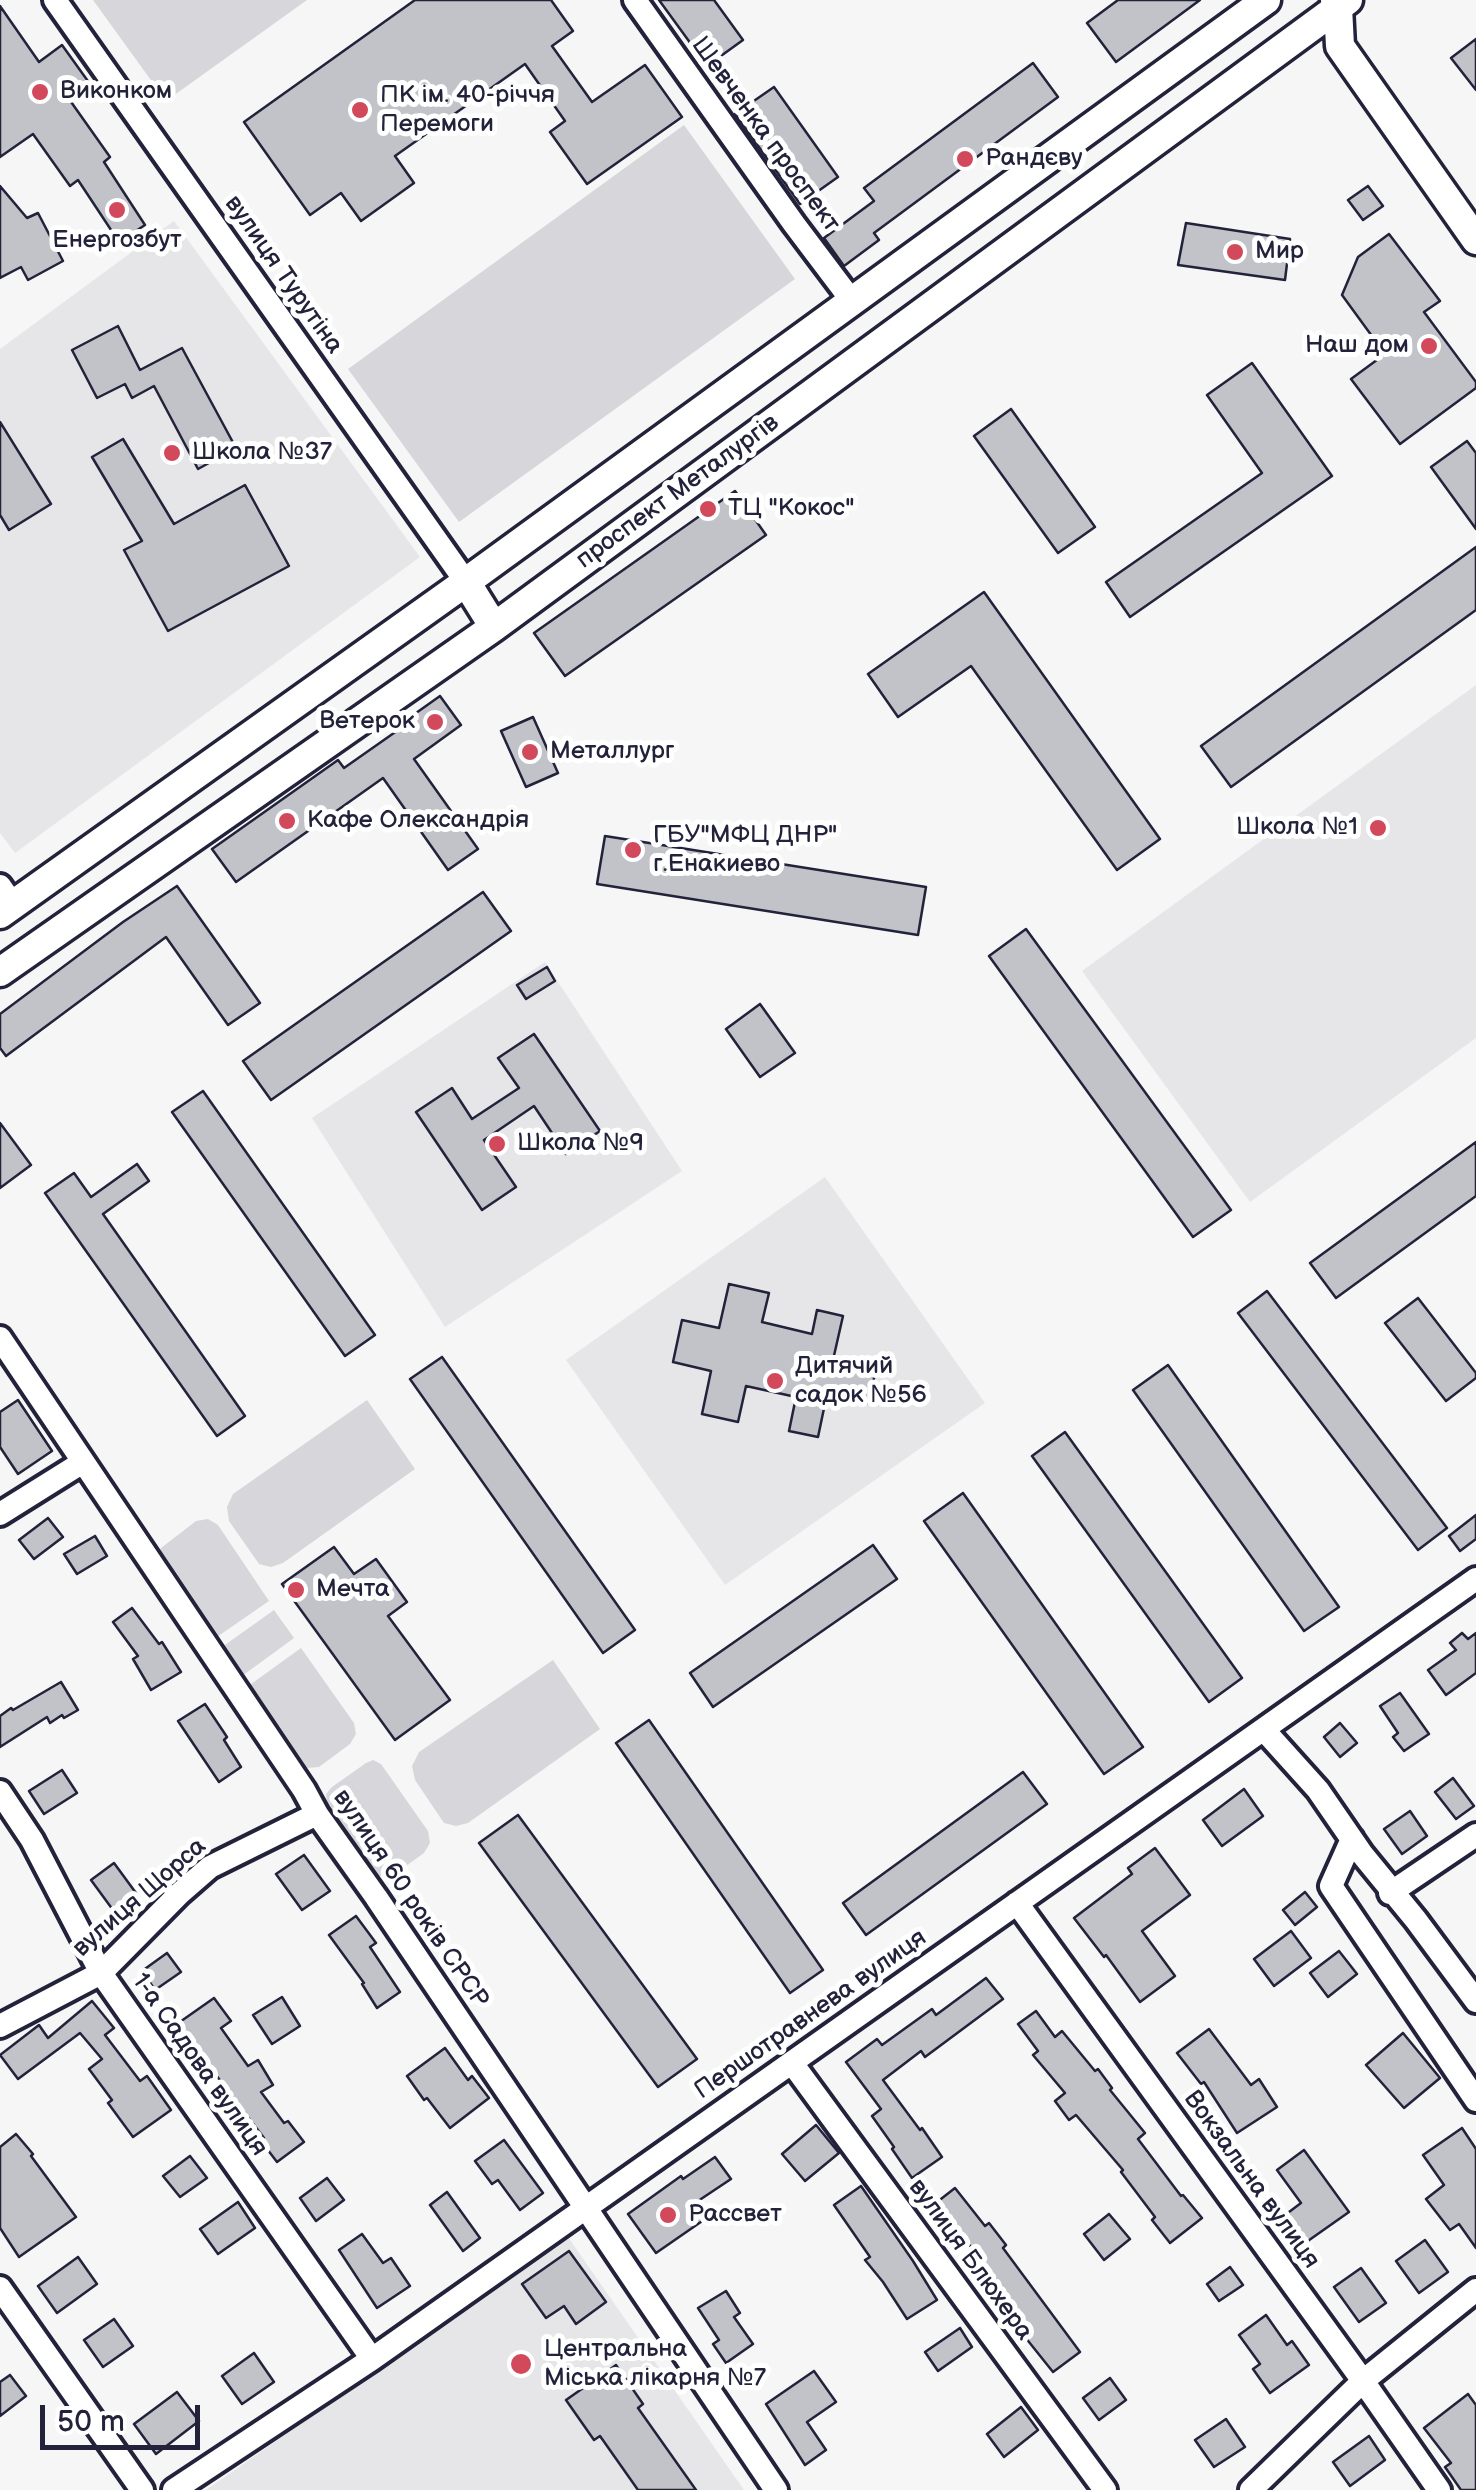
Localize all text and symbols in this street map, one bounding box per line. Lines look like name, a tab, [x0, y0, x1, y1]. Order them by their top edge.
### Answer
street label: Шевченка проспект	[684, 32, 846, 238]
place label: Виконком	[60, 77, 172, 107]
marker: Виконком	[29, 81, 51, 103]
place label: ПК ім. 40-річчя Перемоги	[380, 81, 555, 140]
marker: ПК ім. 40-річчя Перемоги	[349, 99, 371, 121]
place label: Рандєву	[985, 144, 1083, 174]
marker: Рандєву	[954, 148, 976, 170]
street label: вулиця Турутіна	[217, 190, 349, 360]
marker: Енергозбут	[106, 199, 128, 221]
place label: Енергозбут	[52, 226, 182, 256]
place label: Мир	[1255, 237, 1304, 267]
marker: Мир	[1224, 241, 1246, 263]
place label: Наш дом	[1305, 331, 1409, 361]
marker: Наш дом	[1418, 335, 1440, 357]
street label: проспект Металургів	[571, 408, 785, 576]
place label: Школа №37	[192, 438, 332, 468]
marker: Школа №37	[161, 442, 183, 464]
place label: ТЦ "Кокос"	[728, 494, 854, 524]
marker: ТЦ "Кокос"	[697, 498, 719, 520]
place label: Ветерок	[319, 707, 415, 737]
marker: Ветерок	[424, 711, 446, 733]
place label: Металлург	[550, 737, 675, 767]
marker: Металлург	[519, 741, 541, 763]
place label: Кафе Олександрія	[307, 806, 529, 836]
marker: Кафе Олександрія	[276, 810, 298, 832]
place label: Школа №1	[1236, 813, 1358, 843]
marker: Школа №1	[1367, 817, 1389, 839]
place label: ГБУ"МФЦ ДНР" г.Енакиево	[653, 821, 837, 880]
marker: ГБУ"МФЦ ДНР" г.Енакиево	[622, 839, 644, 861]
place label: Школа №9	[517, 1129, 644, 1159]
marker: Школа №9	[486, 1133, 508, 1155]
place label: Дитячий садок №56	[795, 1352, 927, 1411]
marker: Дитячий садок №56	[764, 1370, 786, 1392]
place label: Мечта	[316, 1575, 390, 1605]
marker: Мечта	[285, 1579, 307, 1601]
street label: вулиця 60 років СРСР	[326, 1784, 494, 2014]
street label: вулиця Щорса	[67, 1832, 213, 1964]
street label: Першотравнева вулиця	[689, 1924, 933, 2106]
street label: 1-а Садова вулиця	[125, 1968, 273, 2162]
street label: Вокзальна вулиця	[1176, 2085, 1326, 2275]
street label: вулиця Блюхера	[901, 2173, 1039, 2347]
place label: Рассвет	[688, 2200, 782, 2230]
marker: Рассвет	[657, 2204, 679, 2226]
place label: Центральна Міська лікарня №7	[544, 2335, 766, 2394]
marker: Центральна Міська лікарня №7	[508, 2351, 534, 2377]
scale bar	[45, 2385, 205, 2447]
text: 50 m	[57, 2404, 125, 2440]

